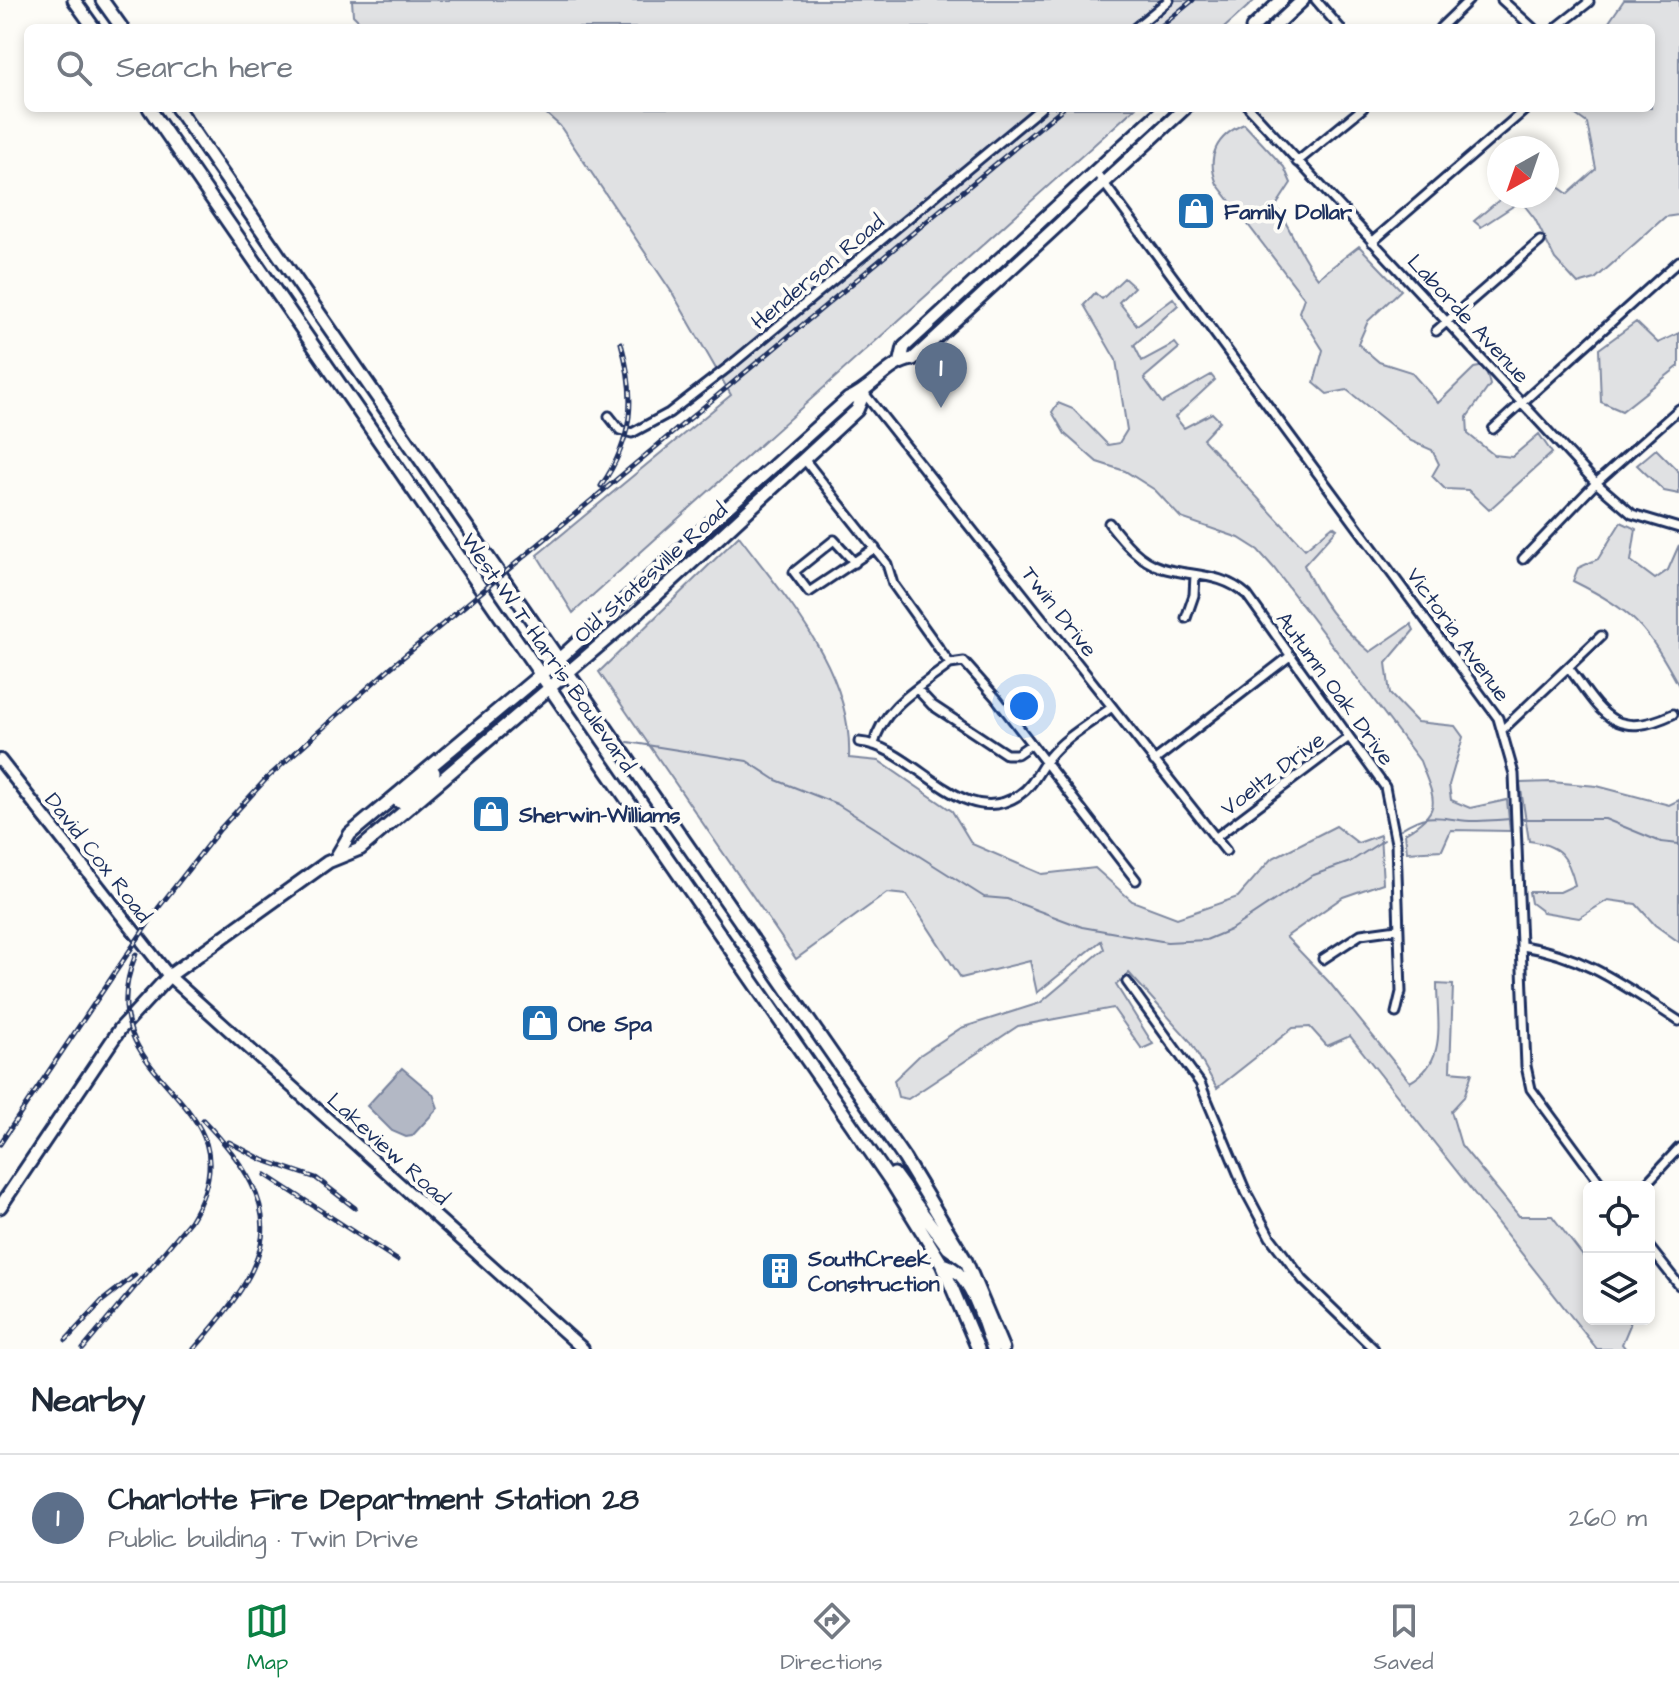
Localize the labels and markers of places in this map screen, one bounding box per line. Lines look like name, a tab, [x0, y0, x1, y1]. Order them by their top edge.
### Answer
shop icon: Family Dollar	[1175, 190, 1217, 232]
place label: Family Dollar	[1224, 197, 1353, 230]
pin: 1	[915, 342, 967, 408]
shop icon: Sherwin-Williams	[470, 793, 512, 835]
place label: Sherwin-Williams	[518, 800, 681, 831]
shop icon: One Spa	[519, 1002, 561, 1044]
place label: One Spa	[568, 1009, 653, 1040]
place label: SouthCreek Construction	[807, 1244, 940, 1300]
building icon: SouthCreek Construction	[759, 1250, 801, 1292]

